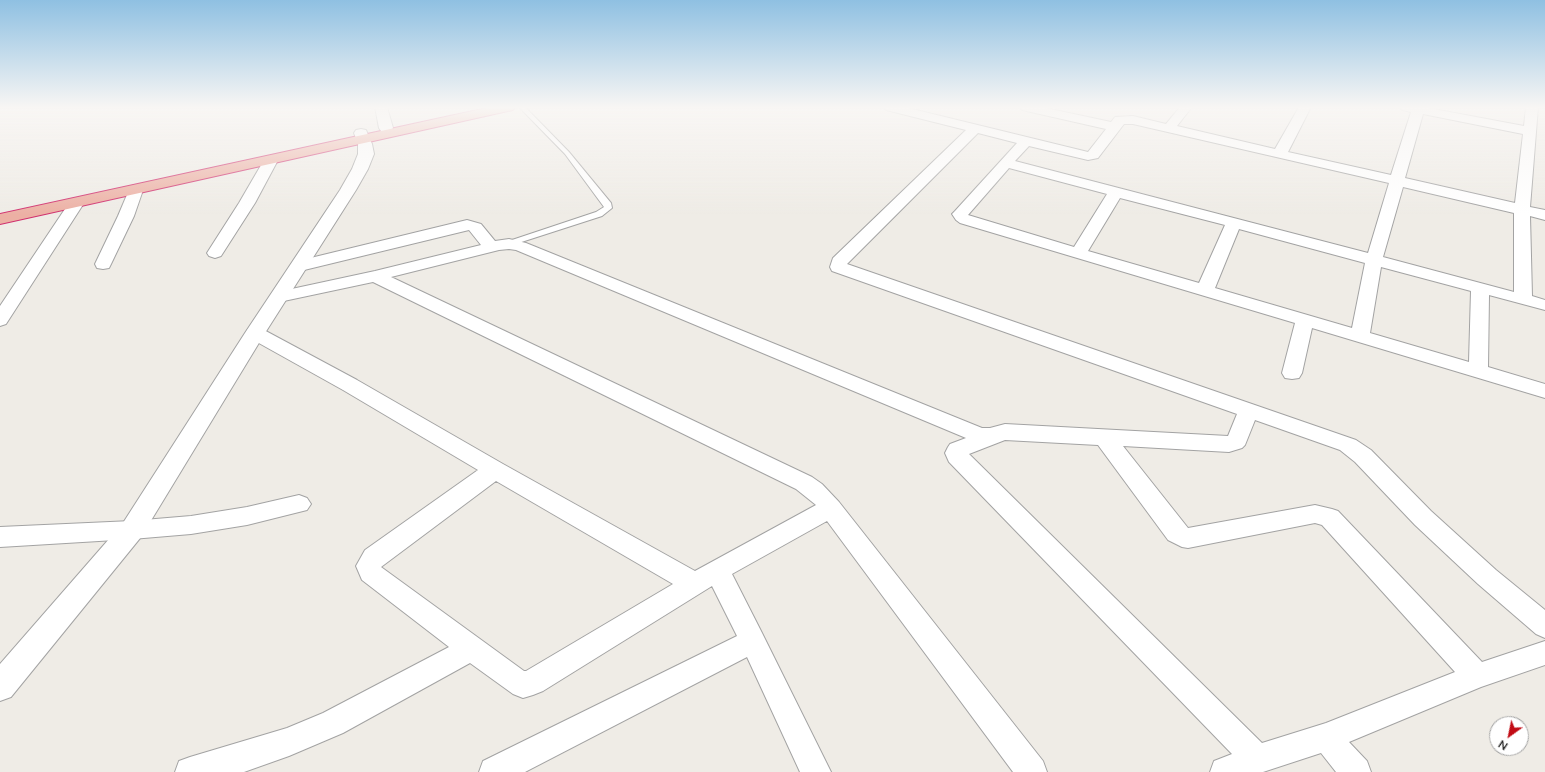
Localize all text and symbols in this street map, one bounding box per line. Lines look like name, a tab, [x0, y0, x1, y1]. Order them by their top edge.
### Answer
north arrow	[1489, 716, 1529, 756]
text: N	[1496, 738, 1510, 753]

